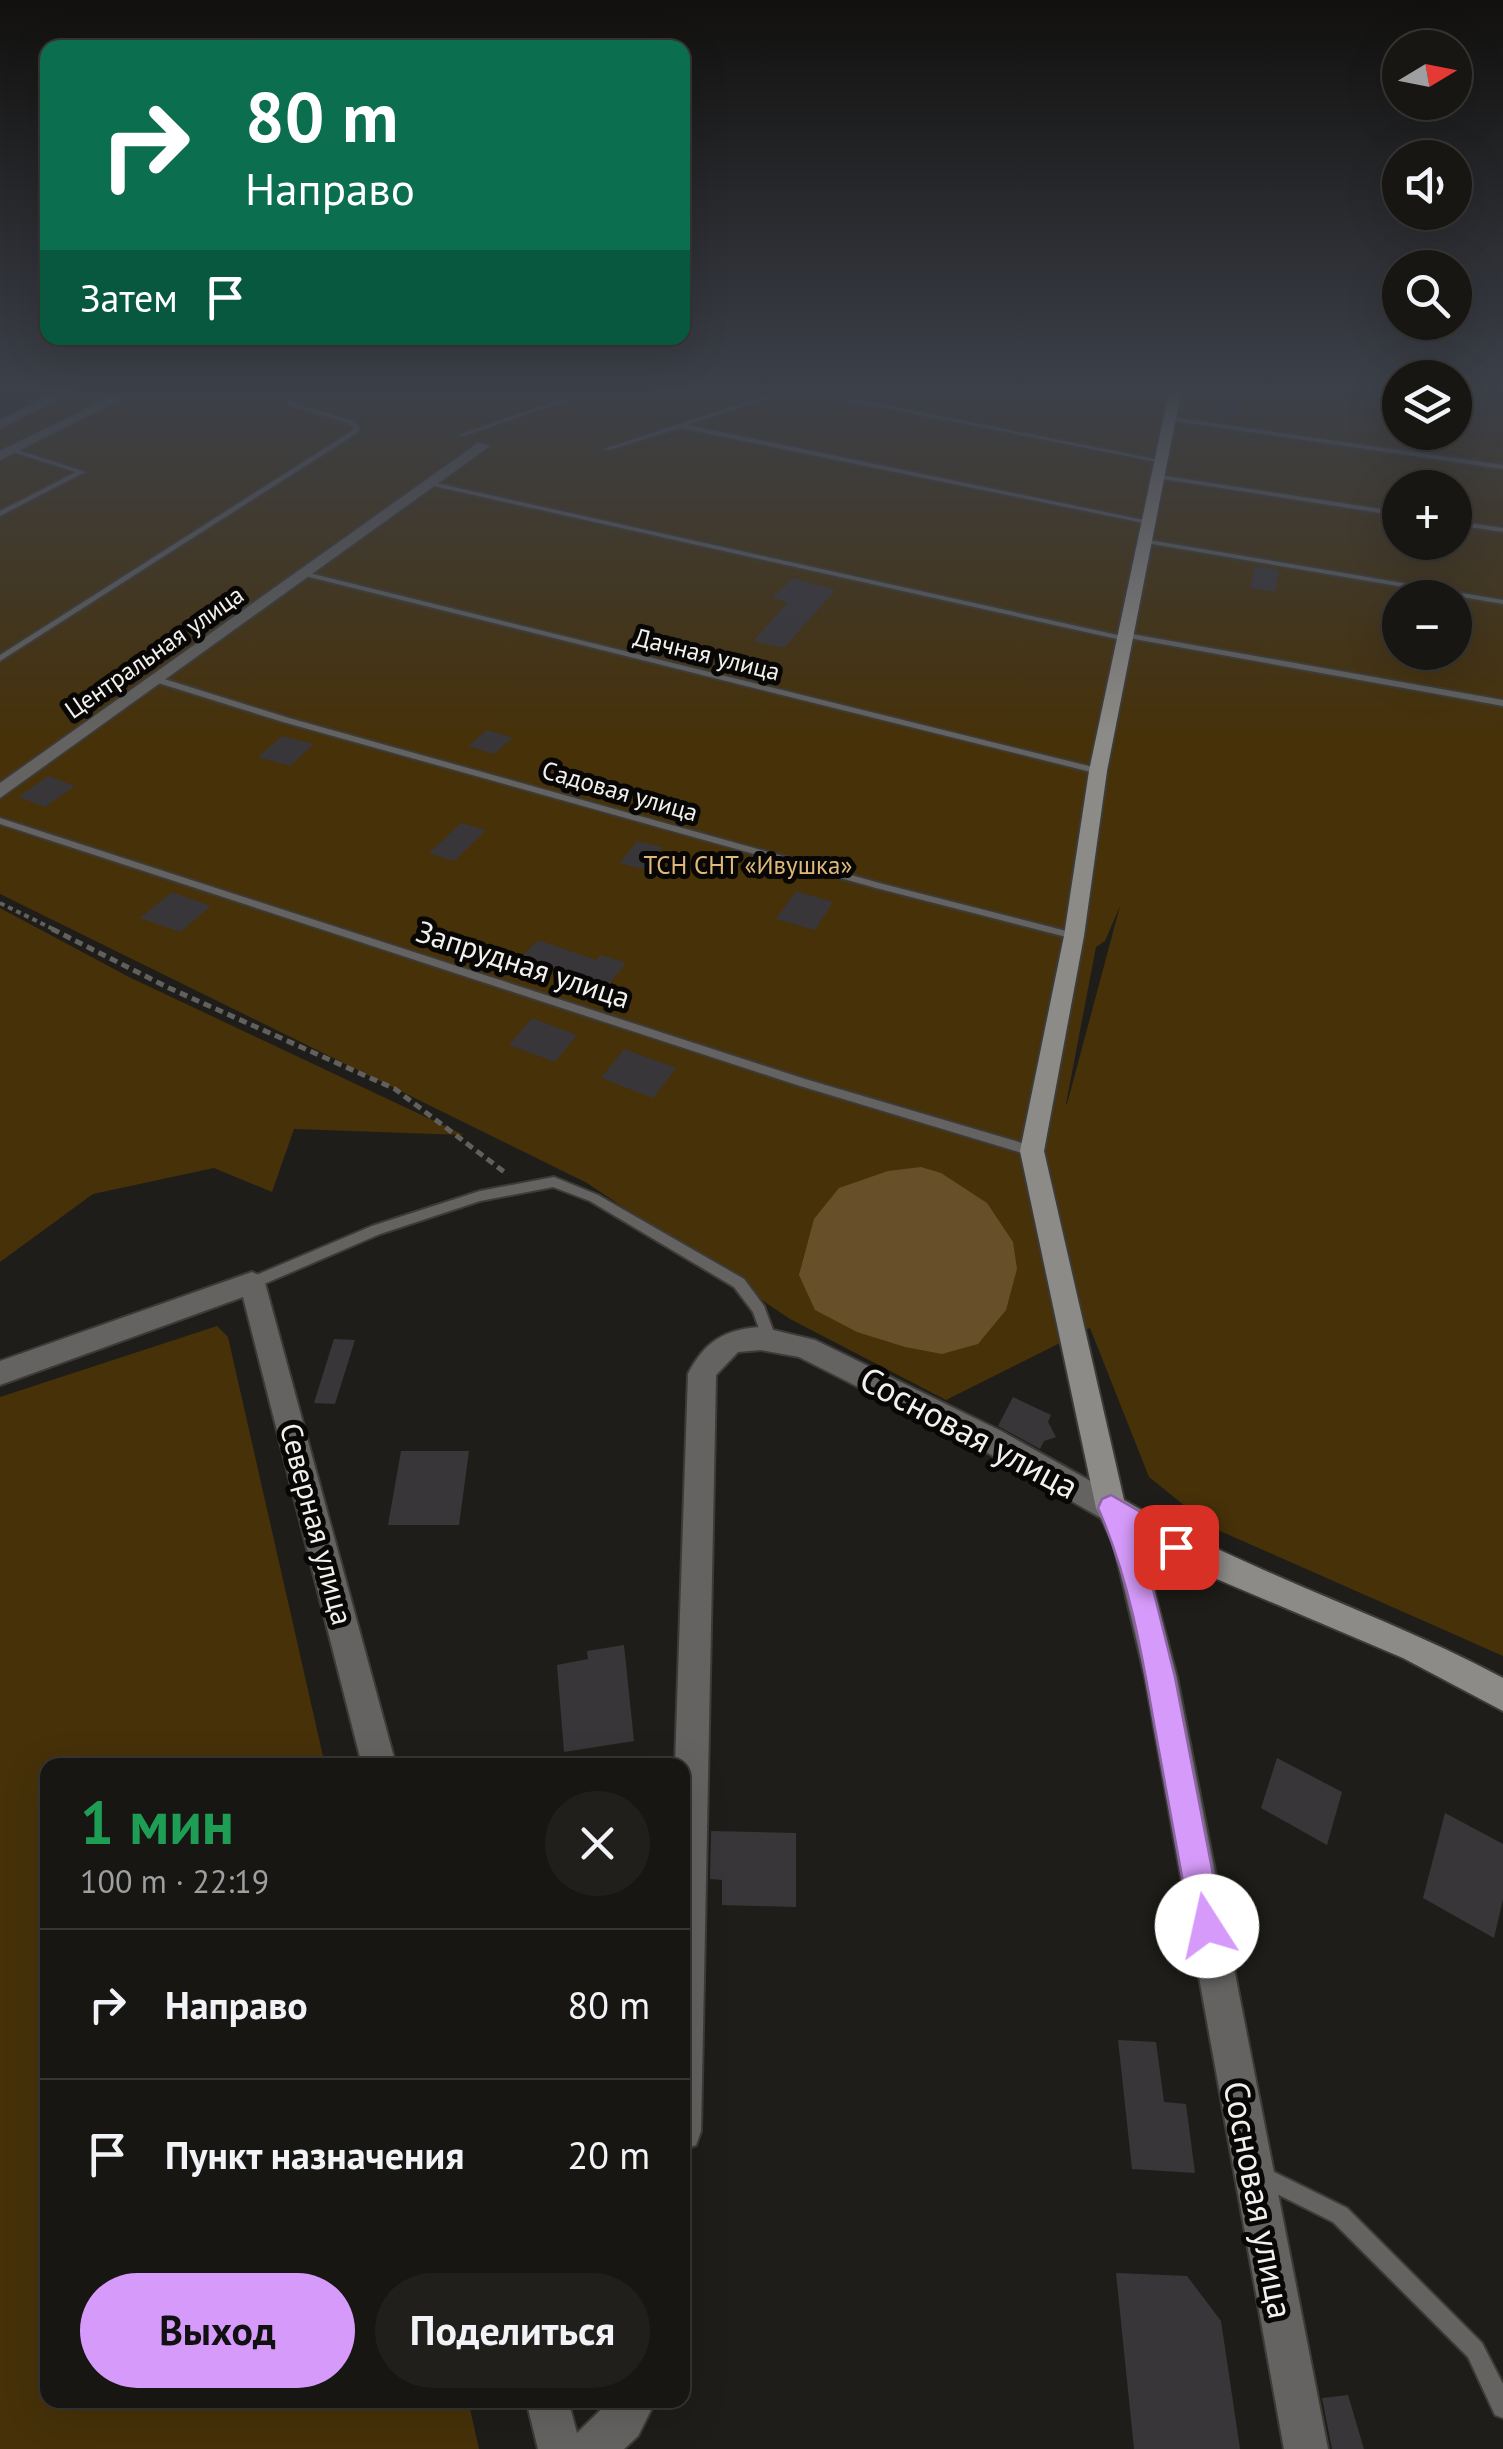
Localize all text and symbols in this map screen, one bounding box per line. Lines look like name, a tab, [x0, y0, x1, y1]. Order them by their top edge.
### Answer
north arrow	[1382, 30, 1472, 120]
map controls	[1382, 30, 1472, 670]
text: 80 m	[245, 71, 398, 161]
icon: right	[80, 80, 210, 210]
button: sound	[1382, 140, 1472, 230]
text: Направо	[245, 159, 415, 217]
button: search	[1382, 250, 1472, 340]
icon: arrive	[198, 270, 253, 325]
text: Затем	[80, 273, 178, 322]
button: layers	[1382, 360, 1472, 450]
button: +	[1382, 470, 1472, 560]
street label: Центральная улица	[58, 578, 250, 726]
button: −	[1382, 580, 1472, 670]
street label: Дачная улица	[631, 620, 783, 688]
street label: Садовая улица	[538, 753, 702, 829]
park label: ТСН СНТ «Ивушка»	[644, 849, 852, 881]
street label: Запрудная улица	[412, 911, 635, 1016]
street label: Сосновая улица	[852, 1355, 1087, 1509]
street label: Северная улица	[272, 1418, 363, 1629]
pin	[1134, 1505, 1219, 1590]
icon: arrive	[1149, 1520, 1204, 1575]
text: 1 мин	[80, 1783, 234, 1861]
button: close	[545, 1791, 650, 1896]
text: 100 m · 22:19	[80, 1860, 269, 1902]
position arrow	[1155, 1874, 1259, 1978]
icon: right	[80, 1977, 135, 2032]
text: Направо	[165, 1980, 308, 2029]
text: 80 m	[568, 1980, 650, 2029]
street label: Сосновая улица	[1213, 2077, 1305, 2322]
icon: arrive	[80, 2127, 135, 2182]
text: Пункт назначения	[165, 2130, 464, 2179]
text: 20 m	[568, 2130, 650, 2179]
button: Выход	[80, 2273, 355, 2388]
button: Поделиться	[375, 2273, 650, 2388]

